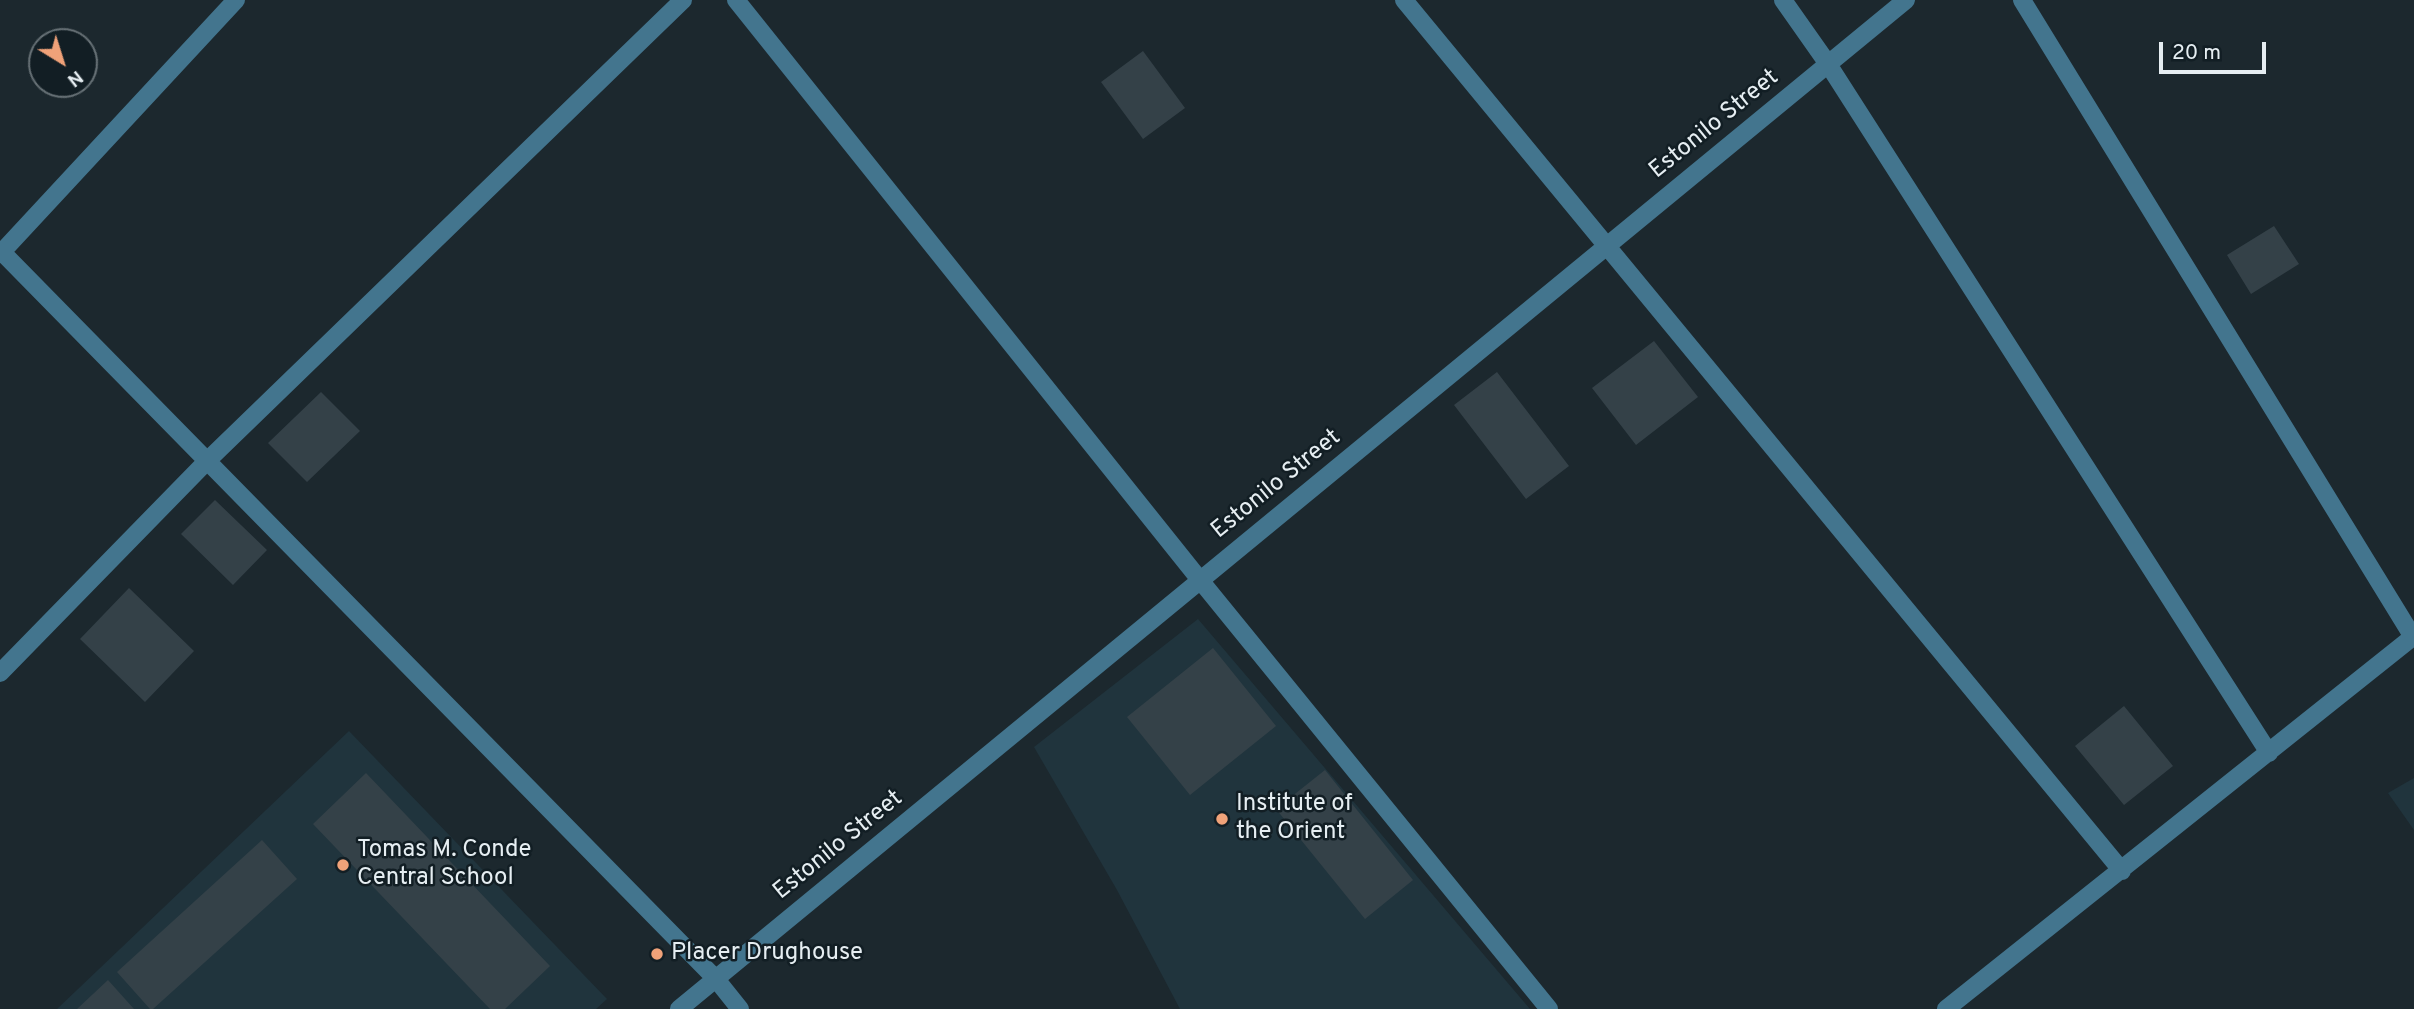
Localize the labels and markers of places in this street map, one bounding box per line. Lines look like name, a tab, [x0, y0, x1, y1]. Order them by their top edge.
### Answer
place label: Institute of the Orient	[1236, 791, 1353, 847]
marker: Institute of the Orient	[1214, 811, 1230, 827]
place label: Tomas M. Conde Central School	[357, 837, 531, 893]
marker: Tomas M. Conde Central School	[335, 857, 351, 873]
place label: Placer Drughouse	[671, 940, 863, 968]
marker: Placer Drughouse	[649, 946, 665, 962]

